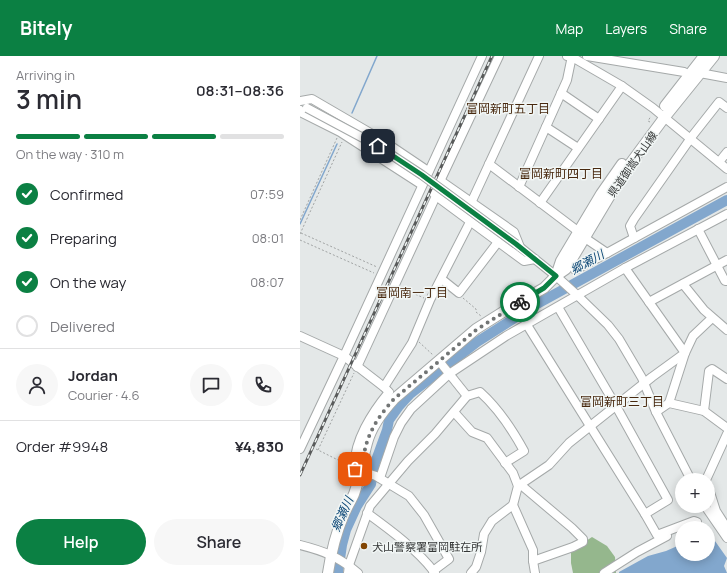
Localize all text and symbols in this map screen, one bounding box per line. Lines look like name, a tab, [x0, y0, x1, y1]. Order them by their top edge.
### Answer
text: Bitely	[20, 15, 72, 41]
text: Map	[555, 19, 583, 38]
text: Layers	[605, 19, 647, 38]
text: Share	[669, 19, 707, 38]
text: Arriving in	[16, 66, 75, 84]
text: 08:31–08:36	[196, 80, 284, 101]
text: 3 min	[16, 81, 82, 117]
district label: 富岡新町五丁目	[466, 100, 550, 117]
street label: 県道御嵩犬山線	[604, 128, 660, 200]
pin	[361, 129, 395, 163]
icon: home	[367, 135, 389, 157]
text: On the way · 310 m	[16, 145, 124, 163]
district label: 富岡新町四丁目	[519, 165, 603, 182]
icon: check	[16, 183, 38, 205]
text: Confirmed	[50, 184, 123, 205]
text: 07:59	[250, 185, 284, 203]
icon: check	[16, 227, 38, 249]
text: Preparing	[50, 228, 117, 249]
text: 08:01	[252, 229, 284, 247]
water label: 郷瀬川	[567, 245, 609, 278]
icon: check	[16, 271, 38, 293]
text: On the way	[50, 272, 126, 293]
text: 08:07	[250, 273, 284, 291]
courier	[500, 282, 540, 322]
district label: 富岡南一丁目	[376, 284, 448, 301]
icon: bike	[509, 291, 531, 313]
text: Delivered	[50, 316, 115, 337]
button: person	[16, 364, 58, 406]
button: chat	[190, 364, 232, 406]
button: phone	[242, 364, 284, 406]
text: Jordan	[68, 365, 118, 386]
text: Courier · 4.6	[68, 386, 140, 404]
district label: 富岡新町三丁目	[580, 393, 664, 410]
text: Order #9948	[16, 436, 108, 457]
text: ¥4,830	[235, 436, 284, 457]
pin	[338, 452, 372, 486]
icon: bag	[344, 458, 366, 480]
map controls	[675, 473, 715, 561]
button: +	[675, 473, 715, 513]
water label: 郷瀬川	[327, 492, 358, 534]
button: Help	[16, 519, 146, 565]
button: Share	[154, 519, 284, 565]
button: −	[675, 521, 715, 561]
place label: 犬山警察署富岡駐在所	[372, 539, 483, 554]
marker: 犬山警察署富岡駐在所	[359, 541, 369, 551]

